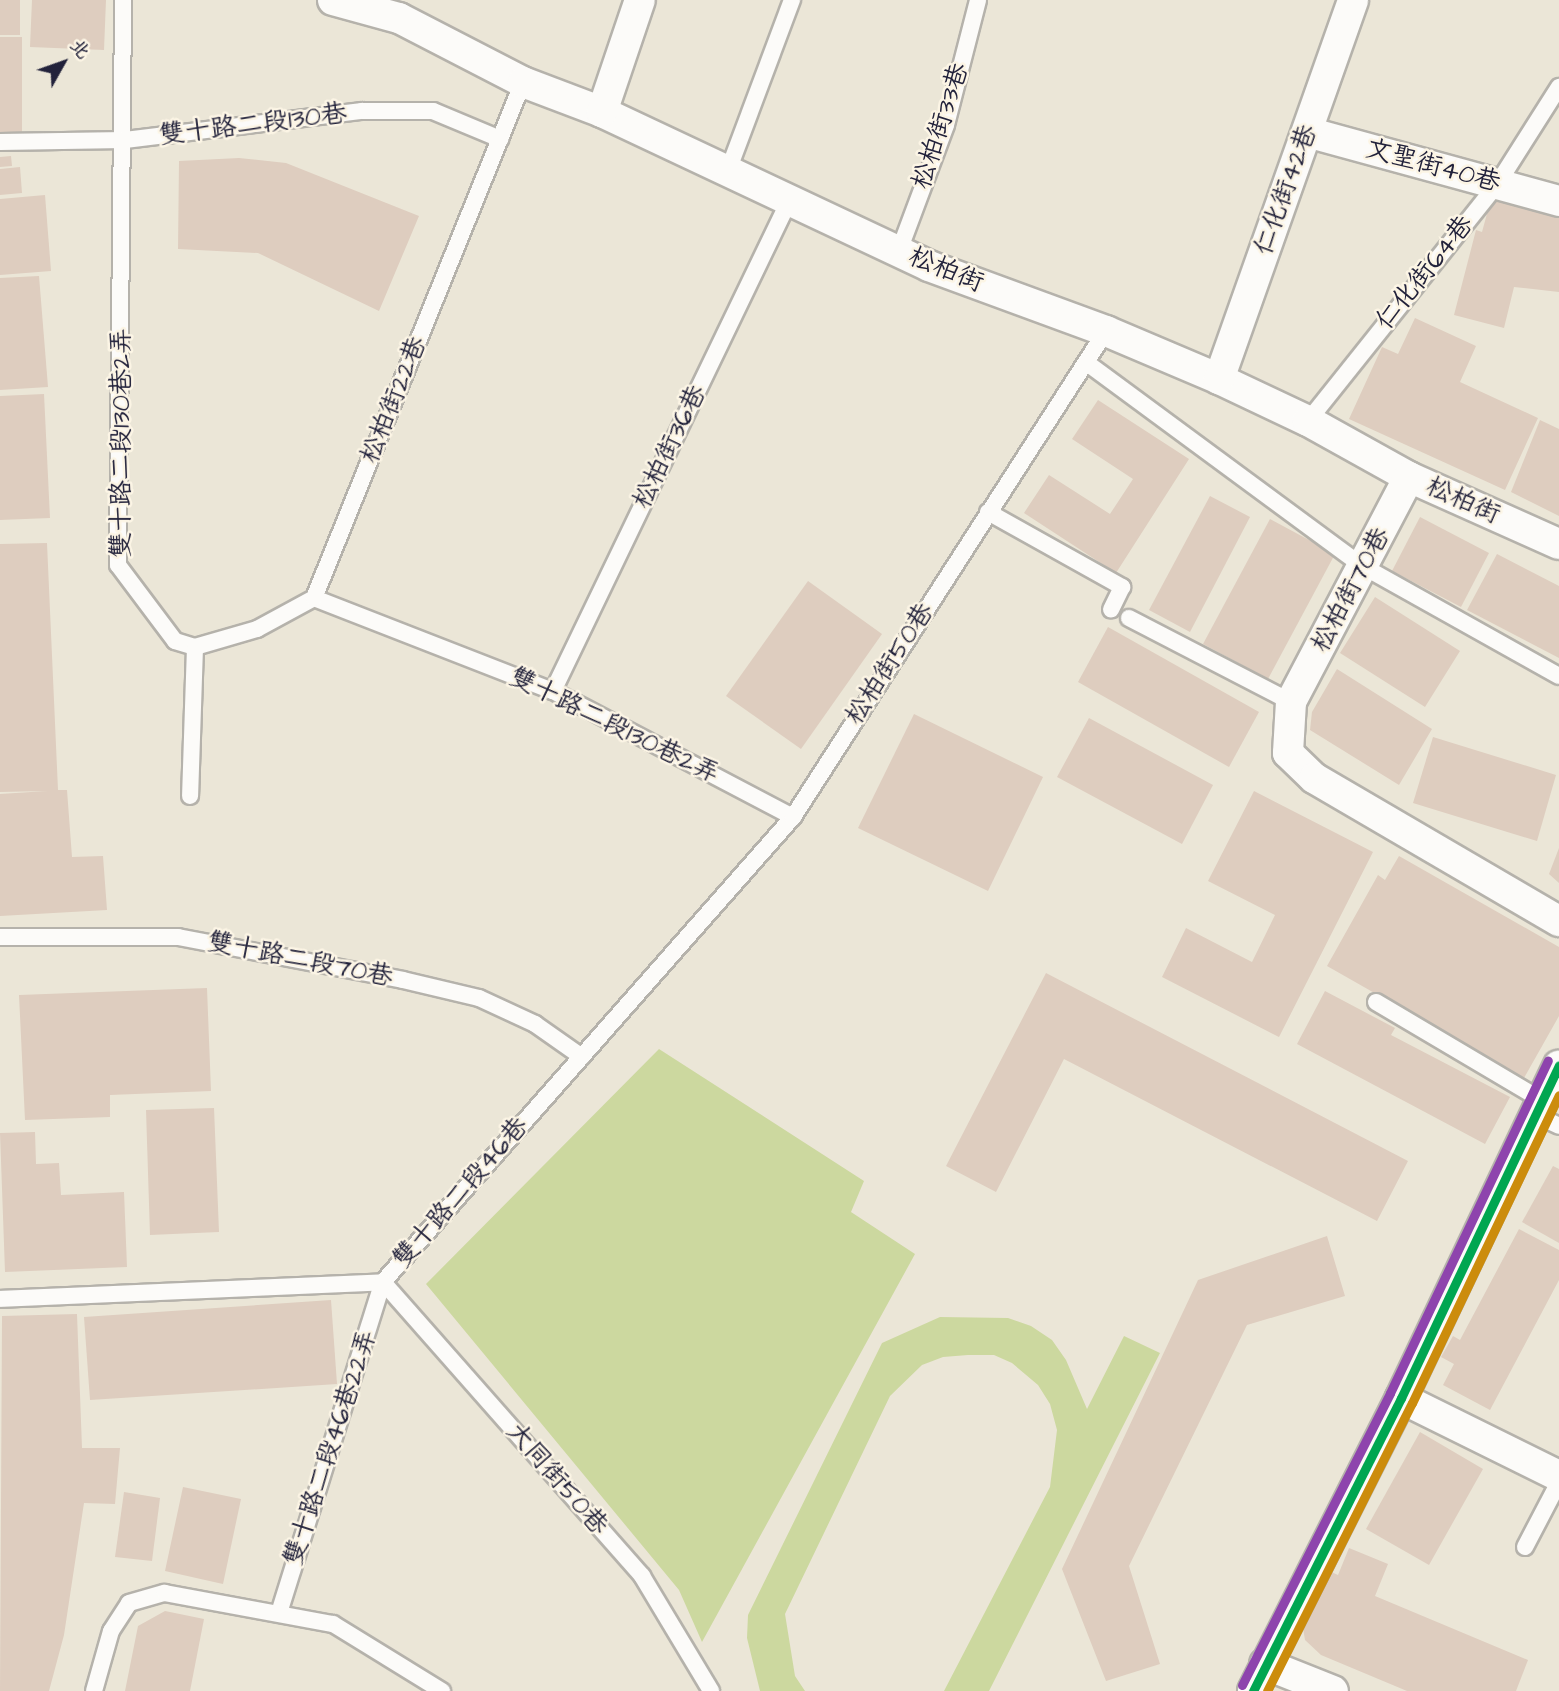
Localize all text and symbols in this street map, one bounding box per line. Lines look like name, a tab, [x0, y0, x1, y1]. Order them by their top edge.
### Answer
north arrow	[28, 28, 98, 98]
text: 北	[63, 33, 96, 65]
street label: 松柏街33巷	[906, 59, 976, 193]
street label: 雙十路二段130巷	[157, 98, 349, 152]
street label: 仁化街42巷	[1248, 120, 1324, 260]
street label: 文聖街40巷	[1362, 133, 1504, 199]
street label: 仁化街64巷	[1369, 210, 1481, 336]
street label: 松柏街	[904, 241, 988, 299]
street label: 雙十路二段130巷2弄	[106, 328, 138, 558]
street label: 松柏街22巷	[354, 332, 434, 468]
street label: 松柏街36巷	[627, 380, 713, 514]
street label: 松柏街	[1421, 471, 1505, 531]
street label: 松柏街70巷	[1305, 522, 1397, 658]
street label: 松柏街50巷	[839, 597, 941, 731]
street label: 雙十路二段130巷2弄	[504, 662, 724, 790]
street label: 雙十路二段70巷	[205, 927, 395, 993]
street label: 雙十路二段46巷	[387, 1111, 535, 1275]
street label: 雙十路二段46巷22弄	[278, 1326, 384, 1570]
street label: 大同街50巷	[500, 1416, 614, 1542]

